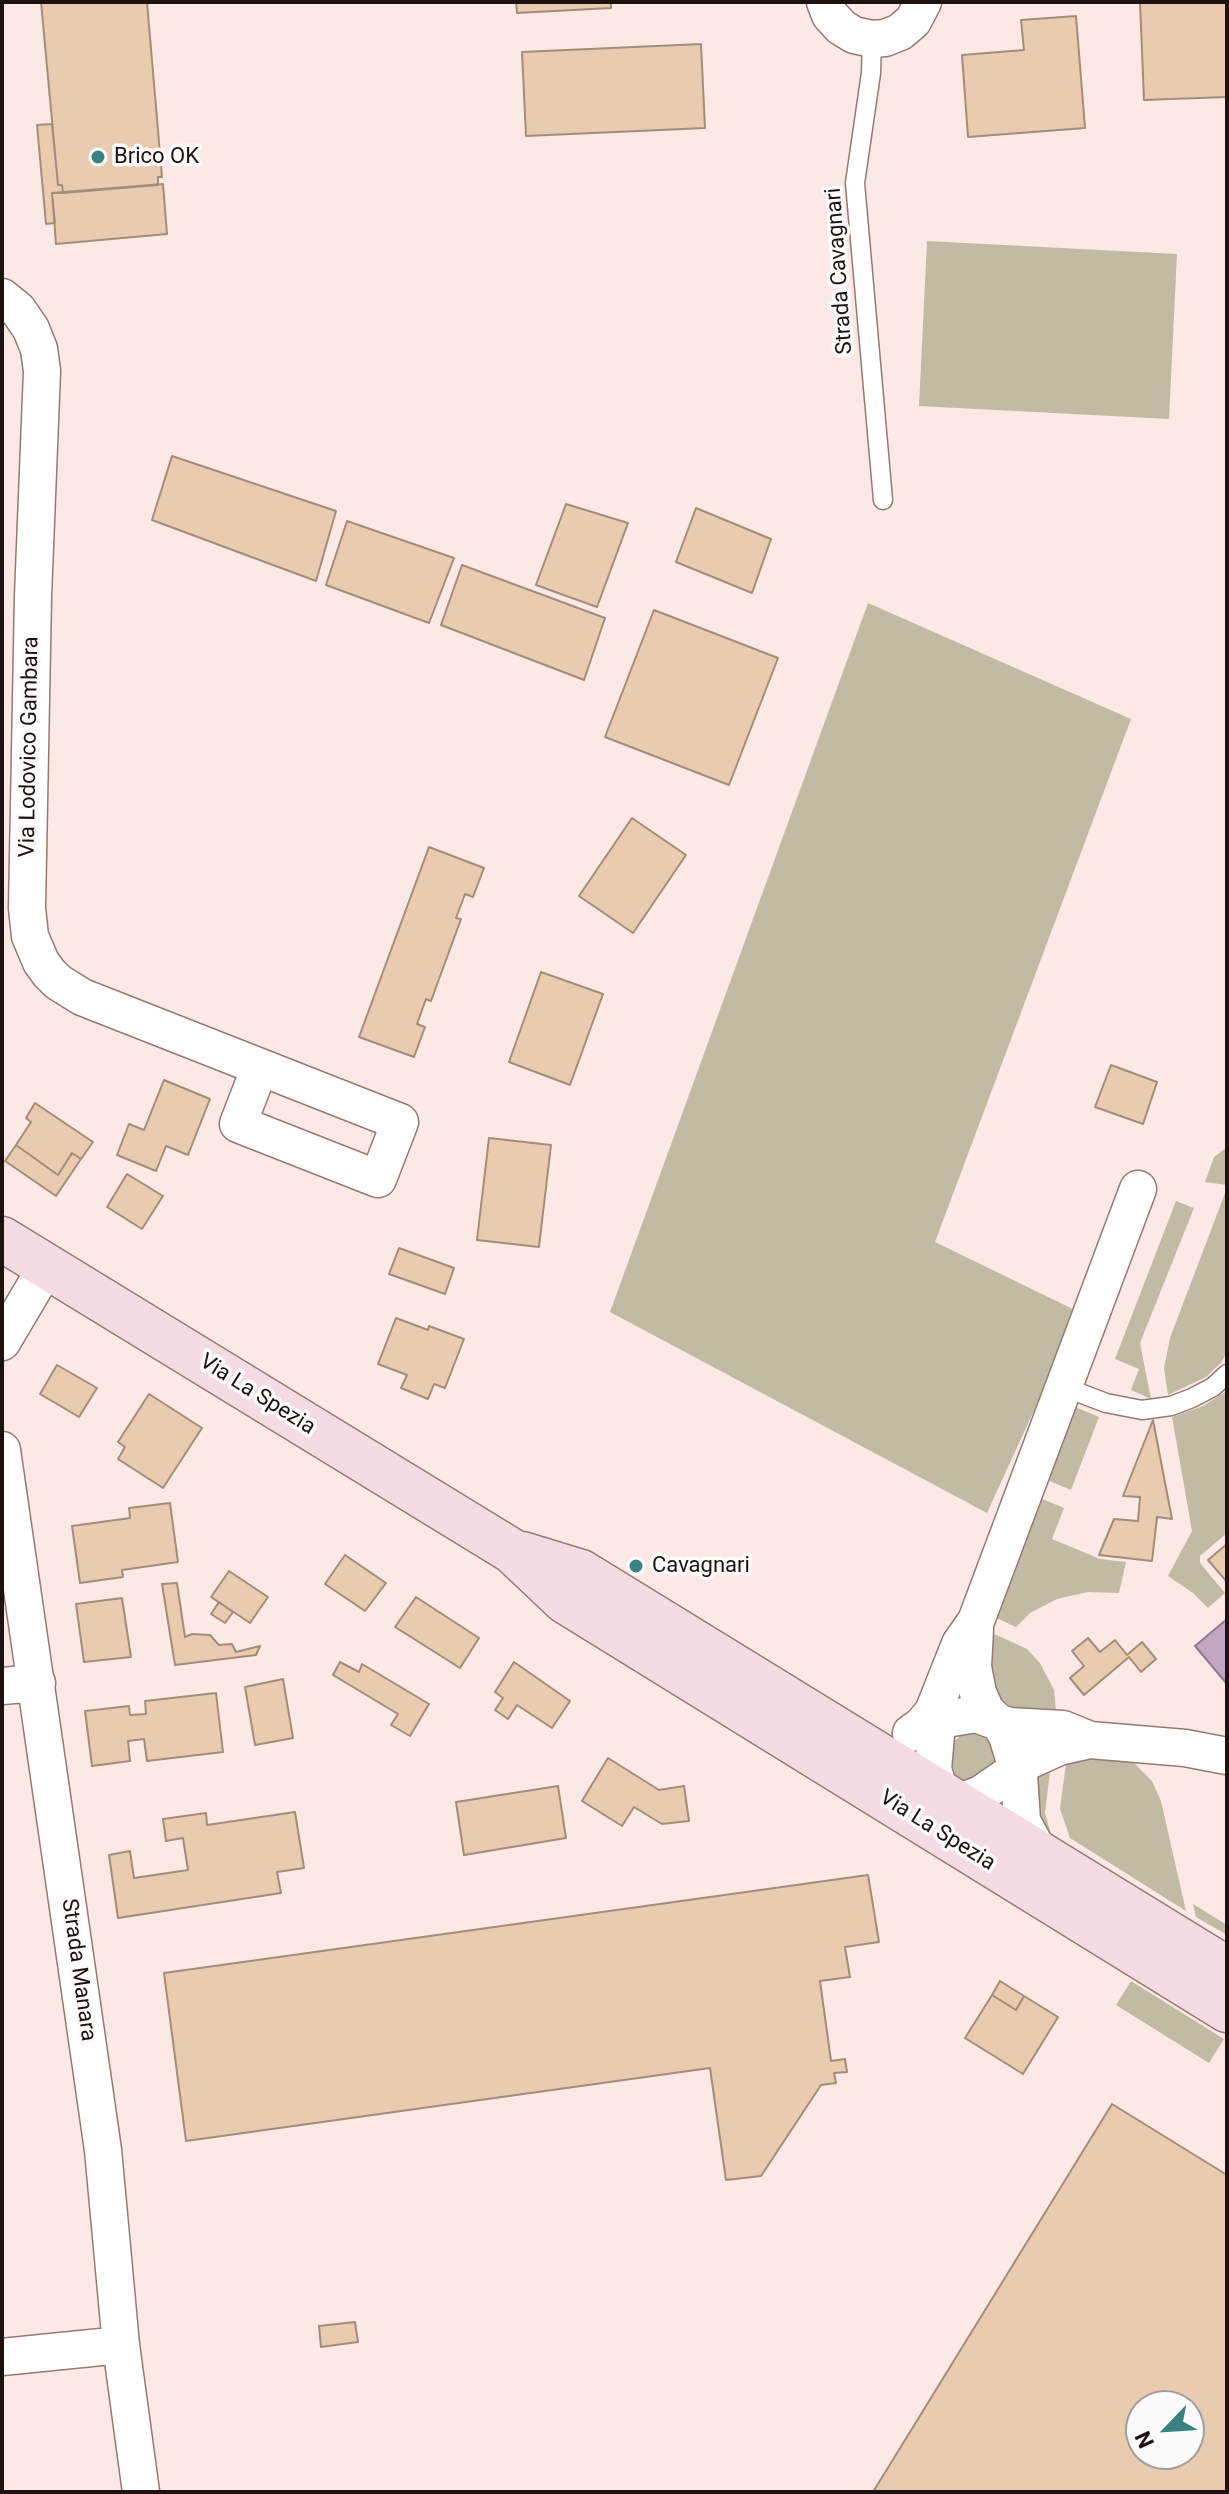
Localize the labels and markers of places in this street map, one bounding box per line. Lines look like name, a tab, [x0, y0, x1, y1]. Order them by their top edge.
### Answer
place label: Brico OK	[114, 144, 199, 170]
marker: Brico OK	[89, 148, 107, 166]
place label: Cavagnari	[652, 1553, 750, 1579]
marker: Cavagnari	[627, 1557, 645, 1575]

